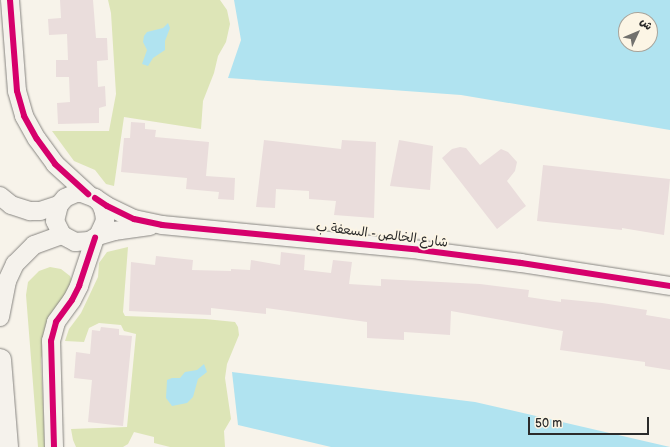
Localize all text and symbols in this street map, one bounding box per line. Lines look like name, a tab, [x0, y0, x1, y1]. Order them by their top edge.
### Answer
north arrow	[618, 12, 658, 52]
text: ش	[637, 15, 655, 33]
street label: شارع الخالص - السعفة ب	[315, 219, 449, 251]
scale bar	[530, 409, 651, 435]
text: 50 m	[535, 416, 562, 431]

